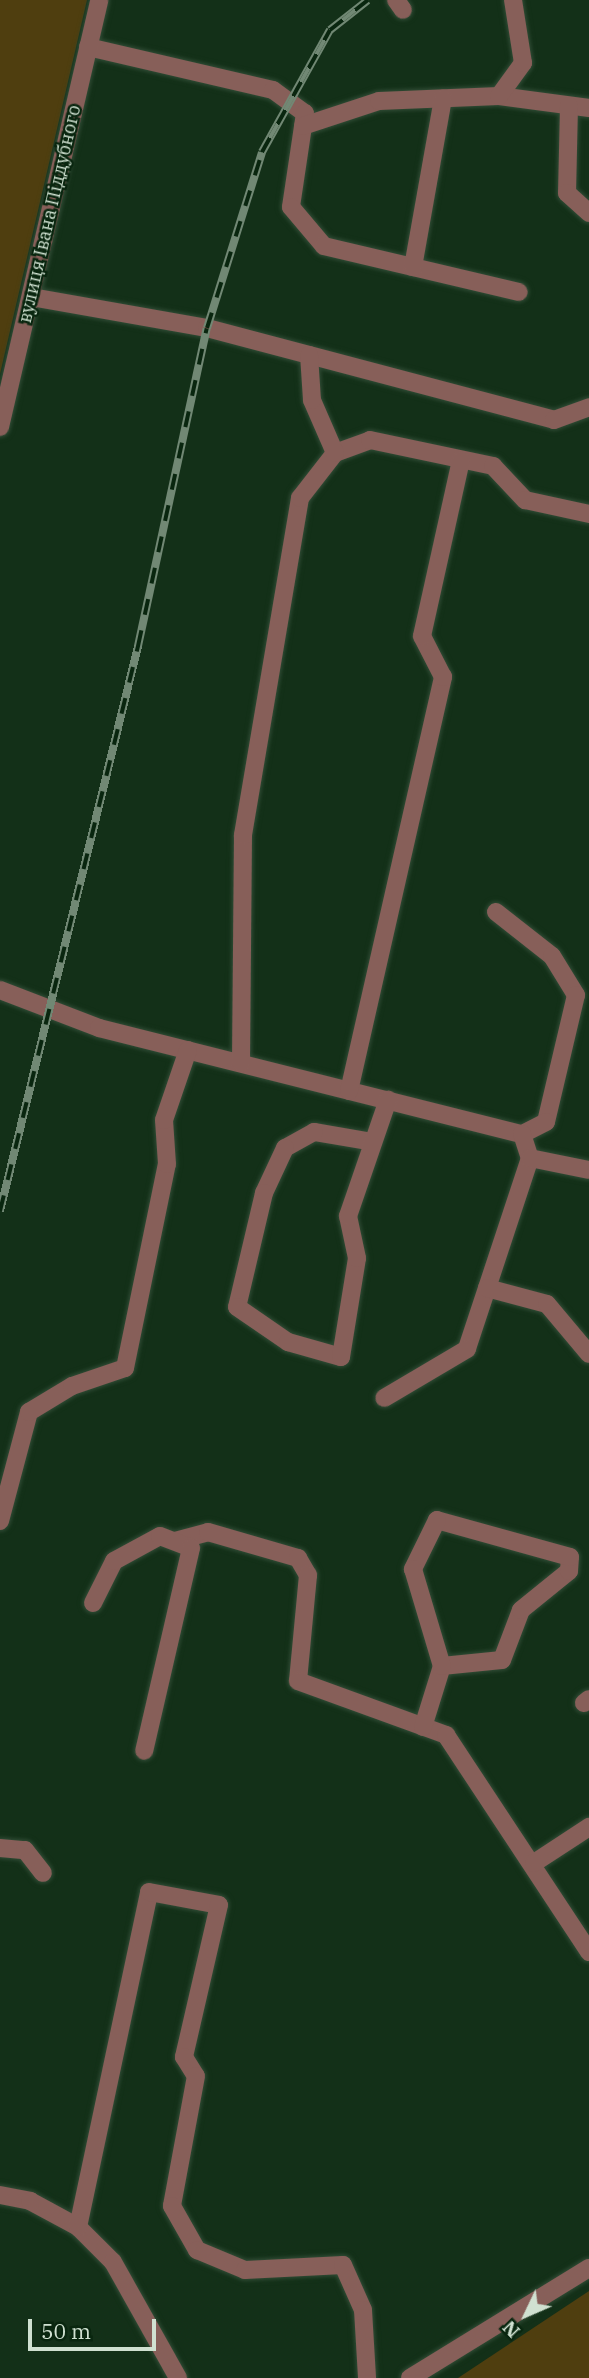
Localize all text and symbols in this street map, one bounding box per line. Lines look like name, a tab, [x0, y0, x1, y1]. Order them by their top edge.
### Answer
street label: вулиця Івана Піддубного	[14, 103, 86, 325]
north arrow	[491, 2280, 561, 2350]
scale bar	[32, 2304, 159, 2348]
text: N	[497, 2316, 525, 2343]
text: 50 m	[41, 2317, 91, 2345]

